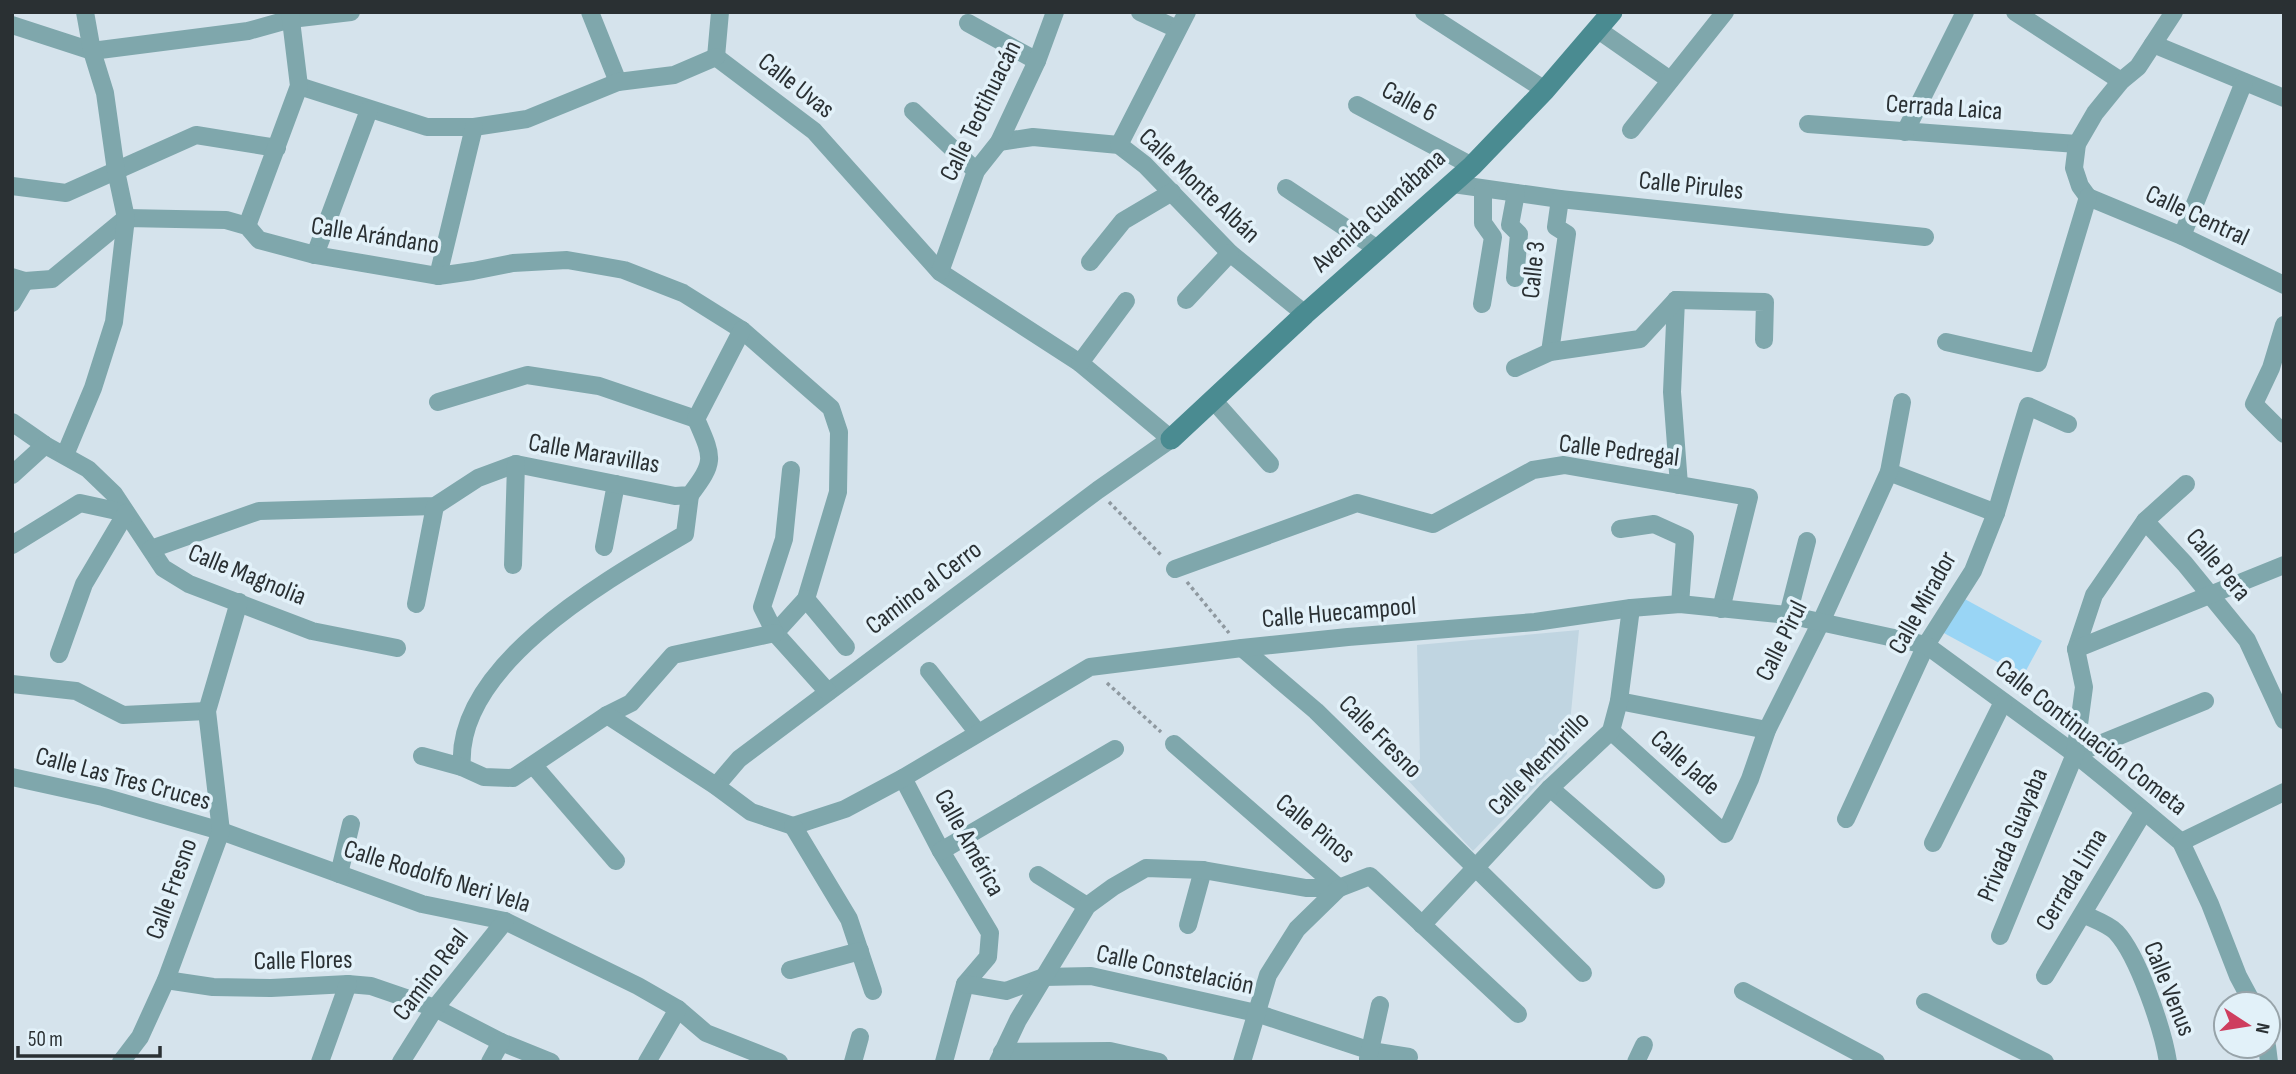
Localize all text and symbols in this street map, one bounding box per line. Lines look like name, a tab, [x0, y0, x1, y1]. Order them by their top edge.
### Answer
street label: Calle Teotihuacán	[934, 36, 1028, 186]
street label: Calle Uvas	[752, 47, 840, 125]
street label: Calle 6	[1376, 75, 1442, 129]
street label: Cerrada Laica	[1885, 88, 2003, 128]
street label: Calle Monte Albán	[1132, 122, 1266, 250]
street label: Avenida Guanábana	[1305, 143, 1452, 280]
street label: Calle Pirules	[1637, 165, 1745, 207]
street label: Calle Central	[2140, 179, 2254, 253]
street label: Calle Arándano	[309, 211, 441, 261]
street label: Calle 3	[1516, 240, 1552, 300]
street label: Calle Maravillas	[526, 427, 662, 481]
street label: Calle Pedregal	[1557, 428, 1681, 474]
street label: Calle Pera	[2179, 523, 2257, 607]
street label: Camino al Cerro	[860, 534, 988, 642]
street label: Calle Magnolia	[184, 537, 310, 613]
street label: Calle Mirador	[1882, 546, 1964, 660]
street label: Calle Huecampool	[1260, 591, 1418, 635]
street label: Calle Pirul	[1749, 596, 1815, 686]
street label: Calle Continuación Cometa	[1989, 653, 2193, 823]
street label: Calle Fresno	[1332, 689, 1428, 785]
street label: Calle Membrillo	[1482, 706, 1596, 822]
street label: Calle Jade	[1644, 724, 1726, 802]
street label: Calle Las Tres Cruces	[32, 741, 214, 817]
street label: Privada Guayaba	[1971, 764, 2055, 906]
street label: Calle América	[927, 784, 1011, 902]
street label: Calle Pinos	[1269, 788, 1361, 870]
street label: Cerrada Lima	[2029, 823, 2115, 937]
street label: Calle Fresno	[139, 834, 205, 944]
street label: Calle Rodolfo Neri Vela	[340, 834, 534, 920]
street label: Camino Real	[386, 923, 476, 1027]
street label: Calle Venus	[2136, 937, 2202, 1041]
street label: Calle Constelación	[1093, 938, 1257, 1002]
street label: Calle Flores	[253, 945, 353, 977]
north arrow	[2212, 990, 2282, 1060]
scale bar	[18, 1014, 159, 1058]
text: N	[2250, 1021, 2274, 1036]
text: 50 m	[28, 1027, 63, 1052]

